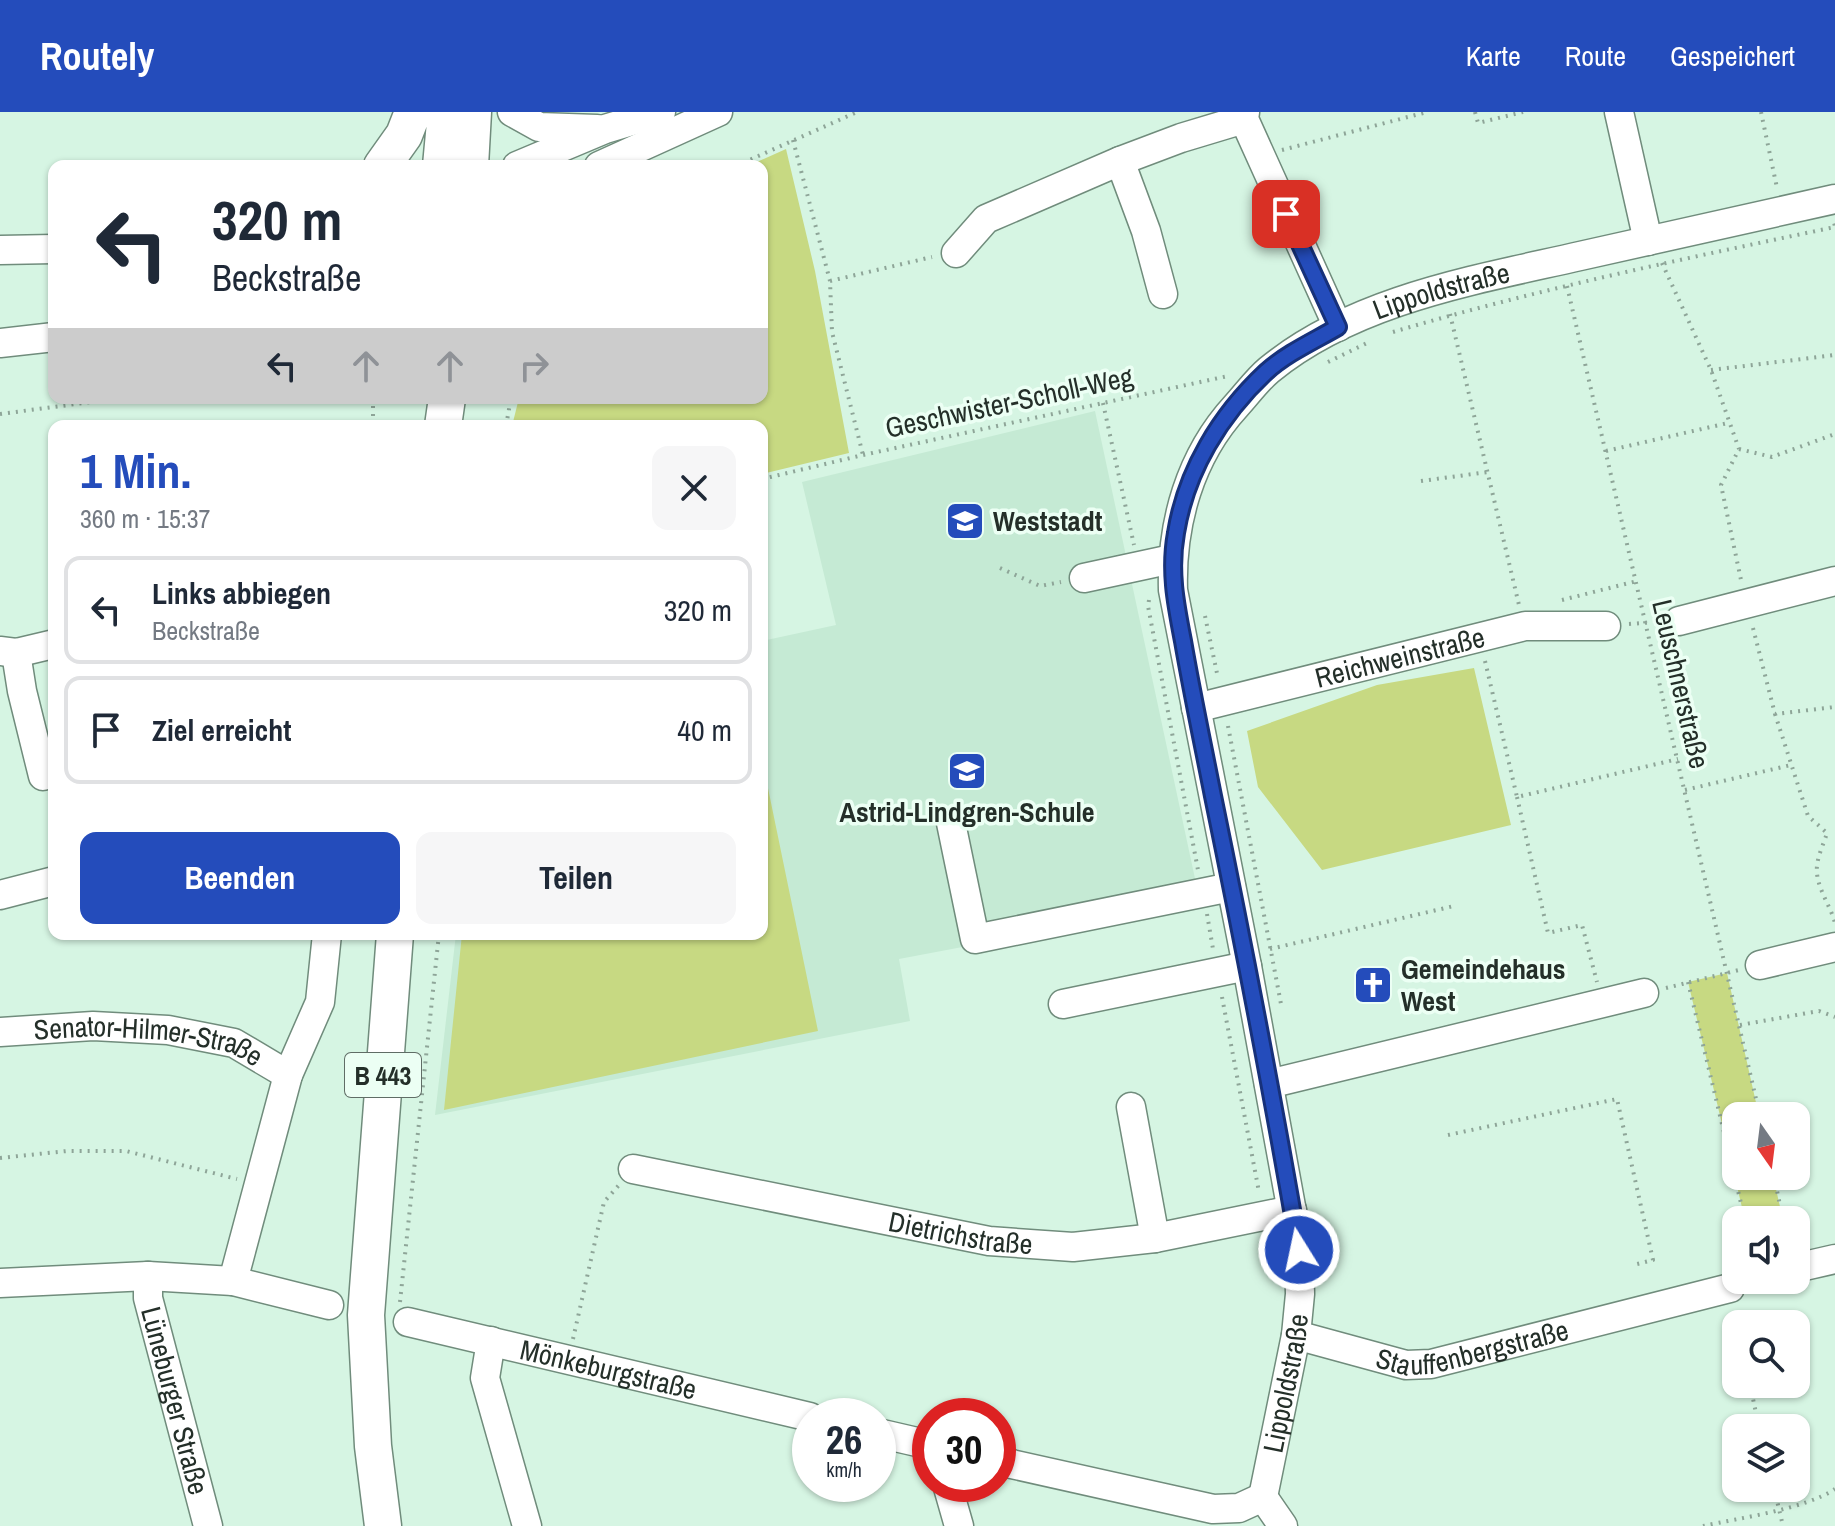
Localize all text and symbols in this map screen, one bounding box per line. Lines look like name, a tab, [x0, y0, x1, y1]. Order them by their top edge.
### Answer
text: Routely	[40, 31, 154, 82]
text: Karte	[1466, 37, 1521, 75]
text: Route	[1565, 37, 1626, 75]
text: Gespeichert	[1670, 37, 1795, 75]
pin	[1252, 180, 1320, 248]
text: 320 m	[212, 182, 342, 257]
icon: left	[80, 192, 184, 296]
icon: arrive	[1264, 192, 1308, 236]
street label: Lippoldstraße	[1367, 253, 1513, 328]
text: Beckstraße	[212, 254, 361, 302]
icon: left	[260, 344, 304, 388]
icon: ahead	[344, 344, 388, 388]
icon: ahead	[428, 344, 472, 388]
icon: right	[512, 344, 556, 388]
street label: Geschwister-Scholl-Weg	[882, 357, 1137, 447]
text: 1 Min.	[80, 438, 192, 503]
button: close	[652, 446, 736, 530]
school or university icon: Weststadt	[944, 500, 986, 542]
text: 360 m · 15:37	[80, 501, 210, 536]
place label: Weststadt	[993, 502, 1103, 540]
text: Links abbiegen	[152, 573, 331, 613]
icon: left	[84, 588, 128, 632]
text: 320 m	[664, 590, 732, 630]
street label: Leuschnerstraße	[1643, 596, 1719, 772]
text: Beckstraße	[152, 613, 260, 648]
street label: Reichweinstraße	[1311, 618, 1489, 697]
icon: arrive	[84, 708, 128, 752]
text: Ziel erreicht	[152, 710, 291, 750]
text: 40 m	[677, 710, 732, 750]
school or university icon: Astrid-Lindgren-Schule	[946, 750, 988, 792]
place label: Astrid-Lindgren-Schule	[839, 793, 1095, 831]
button: Beenden	[80, 832, 400, 924]
button: Teilen	[416, 832, 736, 924]
place label: Gemeindehaus West	[1401, 950, 1566, 1020]
church icon: Gemeindehaus West	[1352, 964, 1394, 1006]
street label: Senator-Hilmer-Straße	[32, 1007, 270, 1075]
road number: B 443	[345, 1053, 421, 1097]
north arrow	[1722, 1102, 1810, 1190]
map controls	[1722, 1102, 1810, 1502]
street label: Dietrichstraße	[885, 1202, 1034, 1263]
button: sound	[1722, 1206, 1810, 1294]
position arrow	[1257, 1208, 1341, 1292]
street label: Lüneburger Straße	[132, 1302, 218, 1499]
button: search	[1722, 1310, 1810, 1398]
street label: Stauffenbergstraße	[1372, 1311, 1572, 1385]
street label: Lippoldstraße	[1254, 1312, 1317, 1456]
street label: Mönkeburgstraße	[516, 1330, 700, 1409]
speed limit sign: 30	[912, 1398, 1016, 1502]
text: 26	[826, 1413, 862, 1466]
button: layers	[1722, 1414, 1810, 1502]
text: km/h	[826, 1456, 862, 1483]

